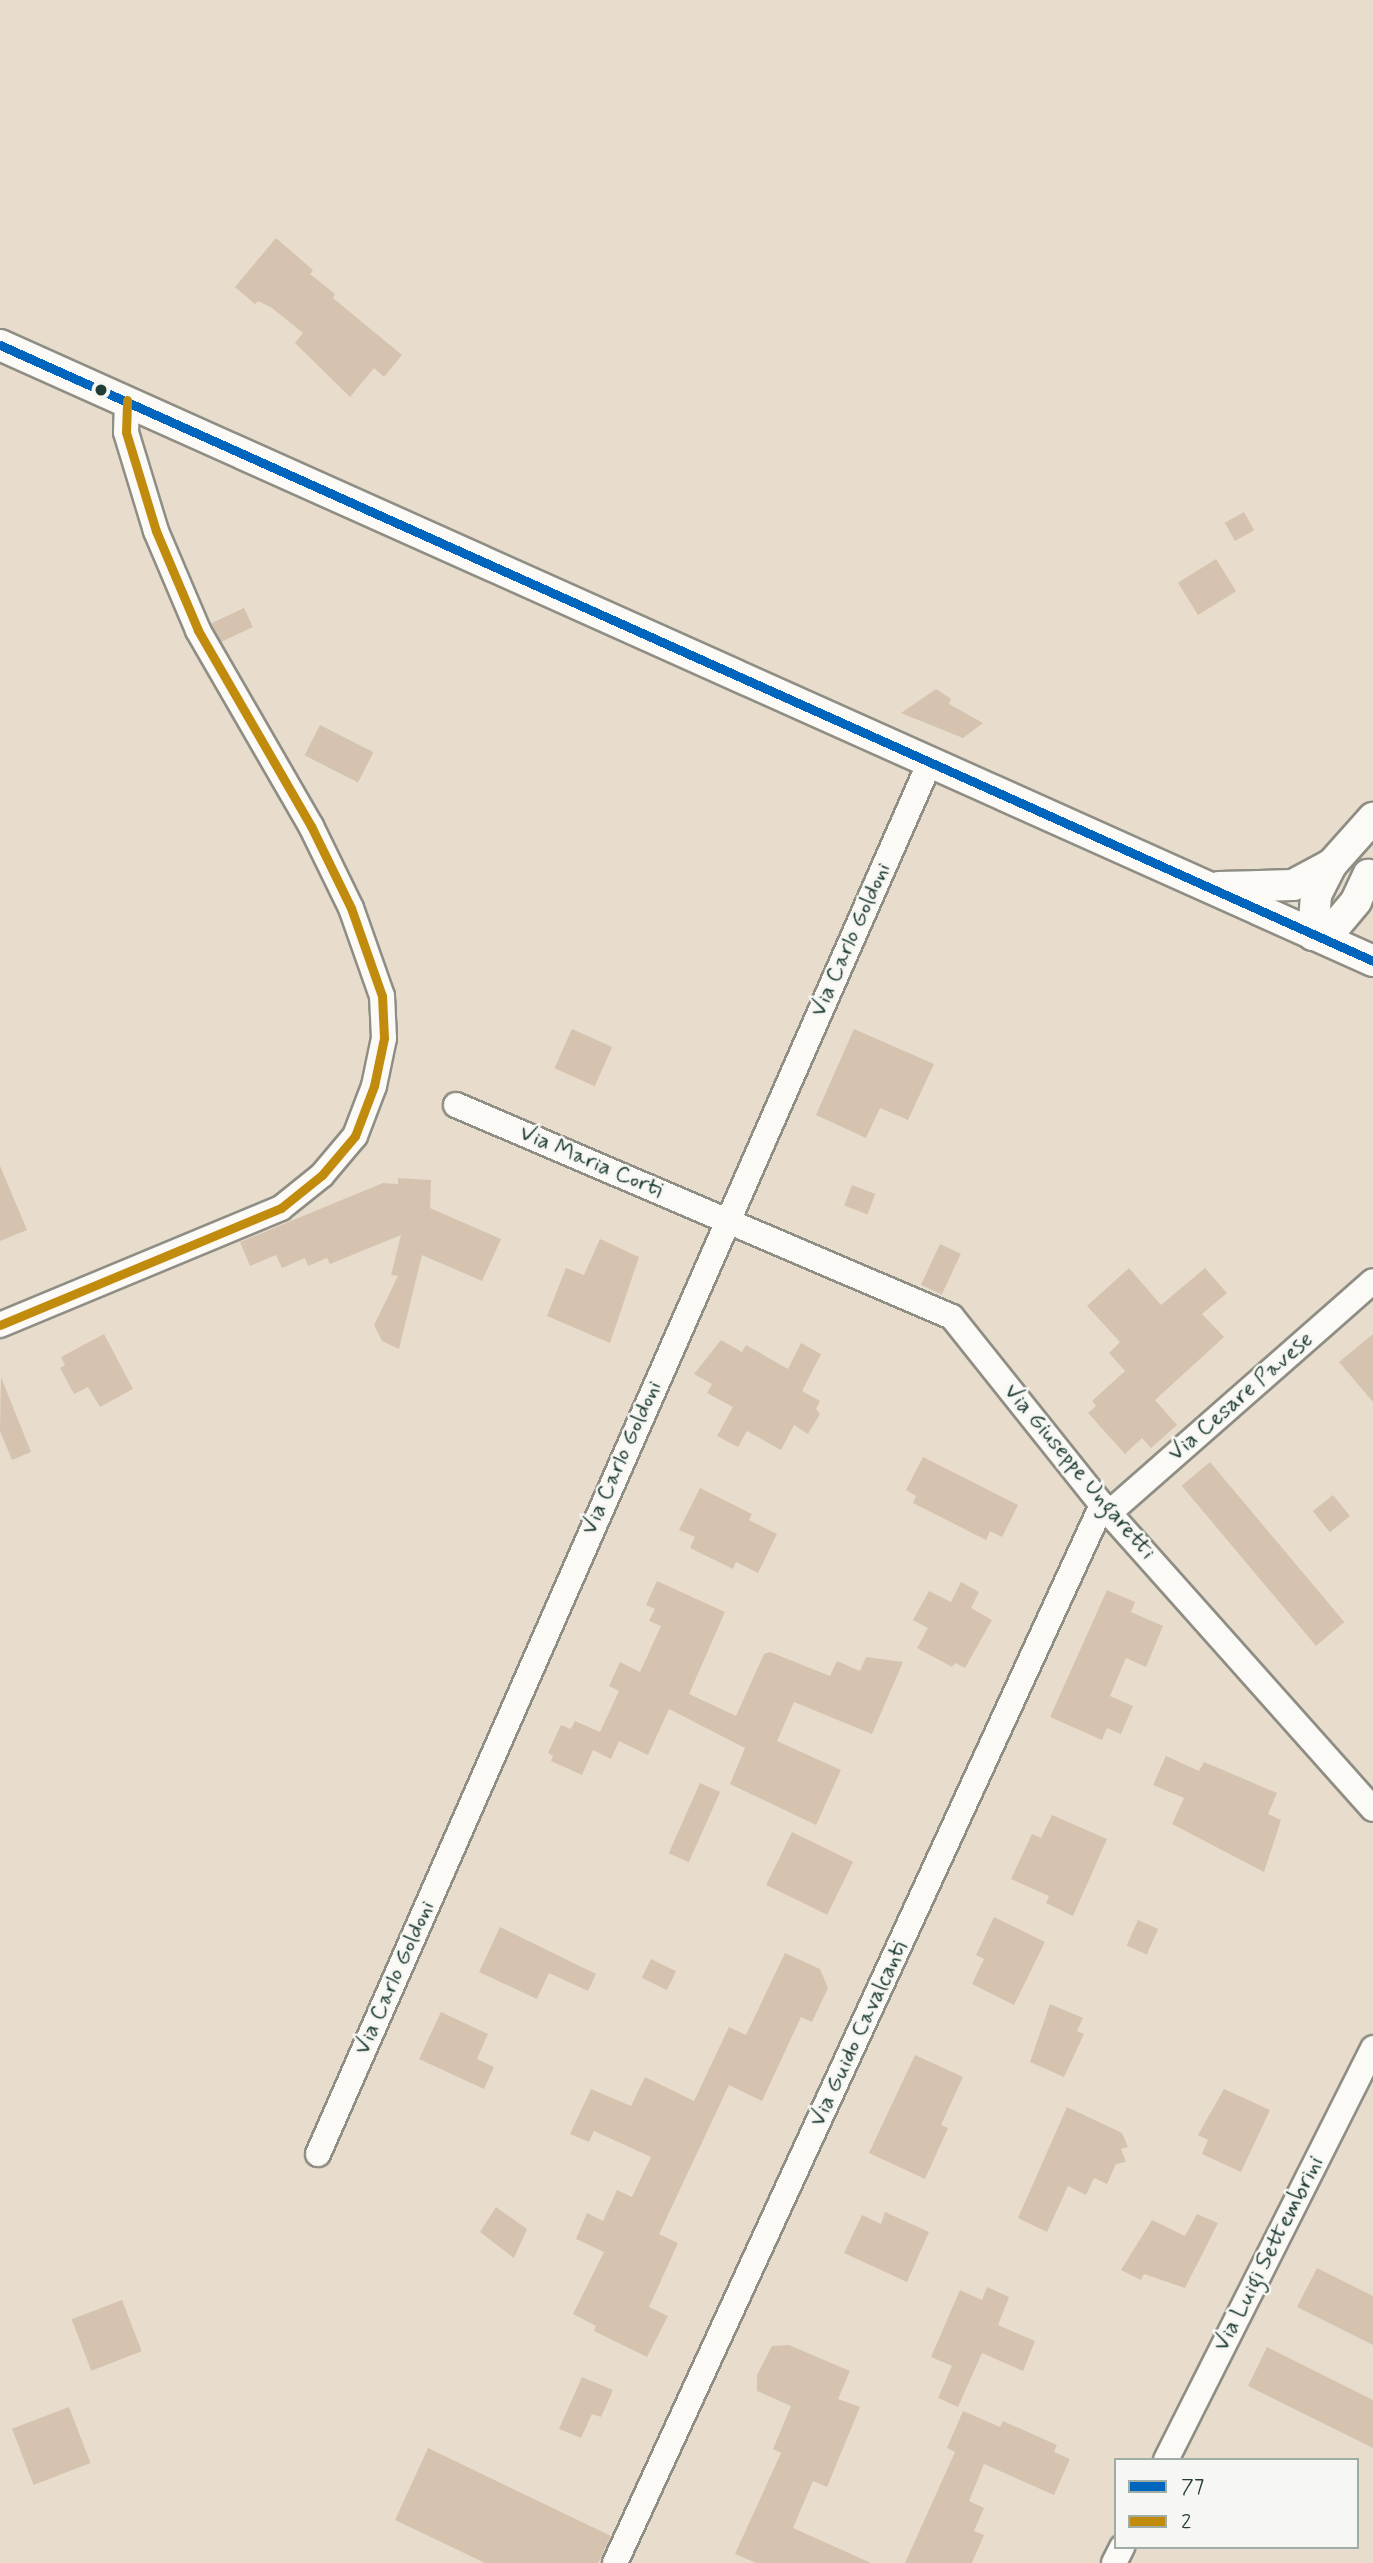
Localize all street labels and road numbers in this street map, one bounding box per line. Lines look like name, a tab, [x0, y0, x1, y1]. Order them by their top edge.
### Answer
street label: Via Carlo Goldoni	[805, 859, 897, 1021]
street label: Via Maria Corti	[514, 1119, 668, 1205]
street label: Via Cesare Pavese	[1164, 1328, 1318, 1466]
street label: Via Carlo Goldoni	[576, 1377, 668, 1539]
street label: Via Giuseppe Ungaretti	[998, 1379, 1160, 1565]
street label: Via Carlo Goldoni	[349, 1897, 441, 2059]
street label: Via Guido Cavalcanti	[804, 1937, 914, 2131]
street label: Via Luigi Settembrini	[1208, 2153, 1330, 2355]

